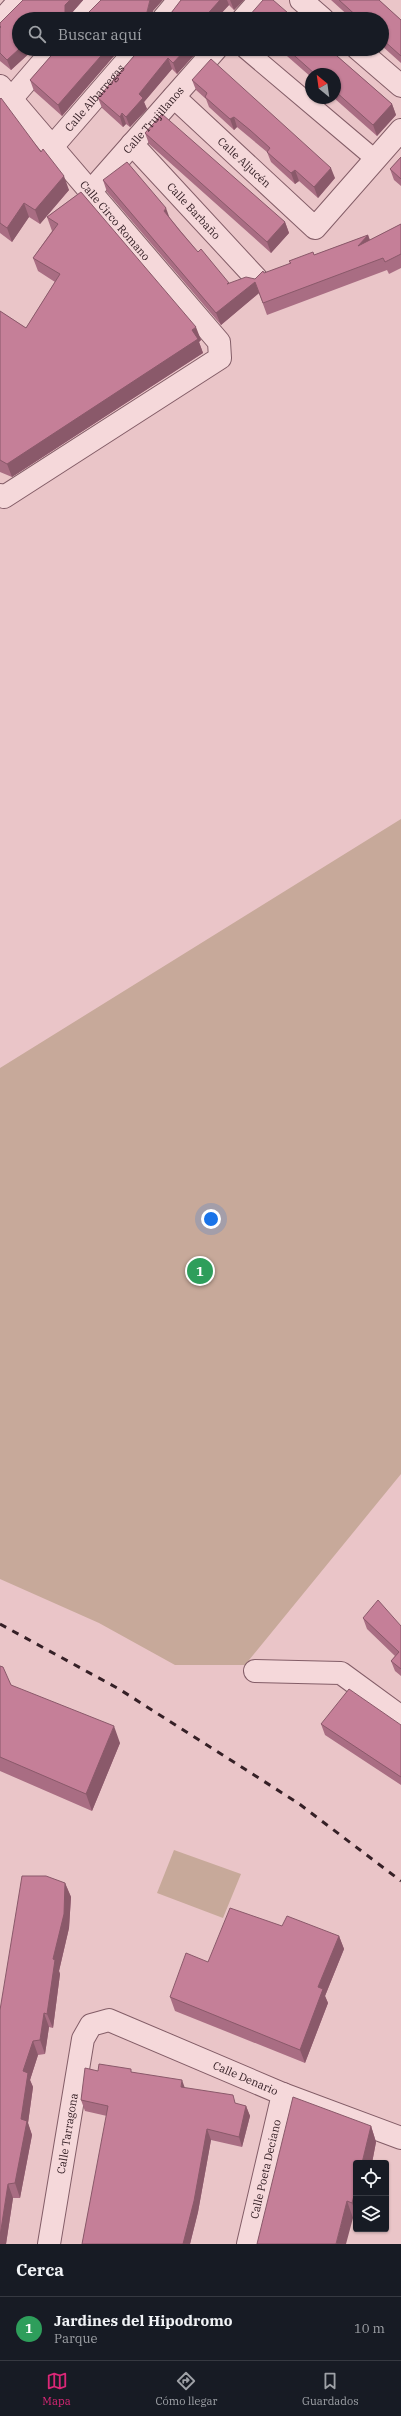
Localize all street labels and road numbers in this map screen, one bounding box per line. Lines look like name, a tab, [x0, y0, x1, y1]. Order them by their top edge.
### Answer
street label: Calle Albarregas	[62, 61, 128, 134]
street label: Calle Trujillanos	[120, 83, 187, 157]
street label: Calle Aljucén	[215, 134, 274, 190]
street label: Calle Circo Romano	[77, 178, 153, 263]
street label: Calle Barbaño	[164, 179, 224, 242]
street label: Calle Denario	[211, 2058, 280, 2098]
street label: Calle Tarragona	[54, 2092, 81, 2175]
street label: Calle Poeta Deciano	[247, 2118, 284, 2220]

